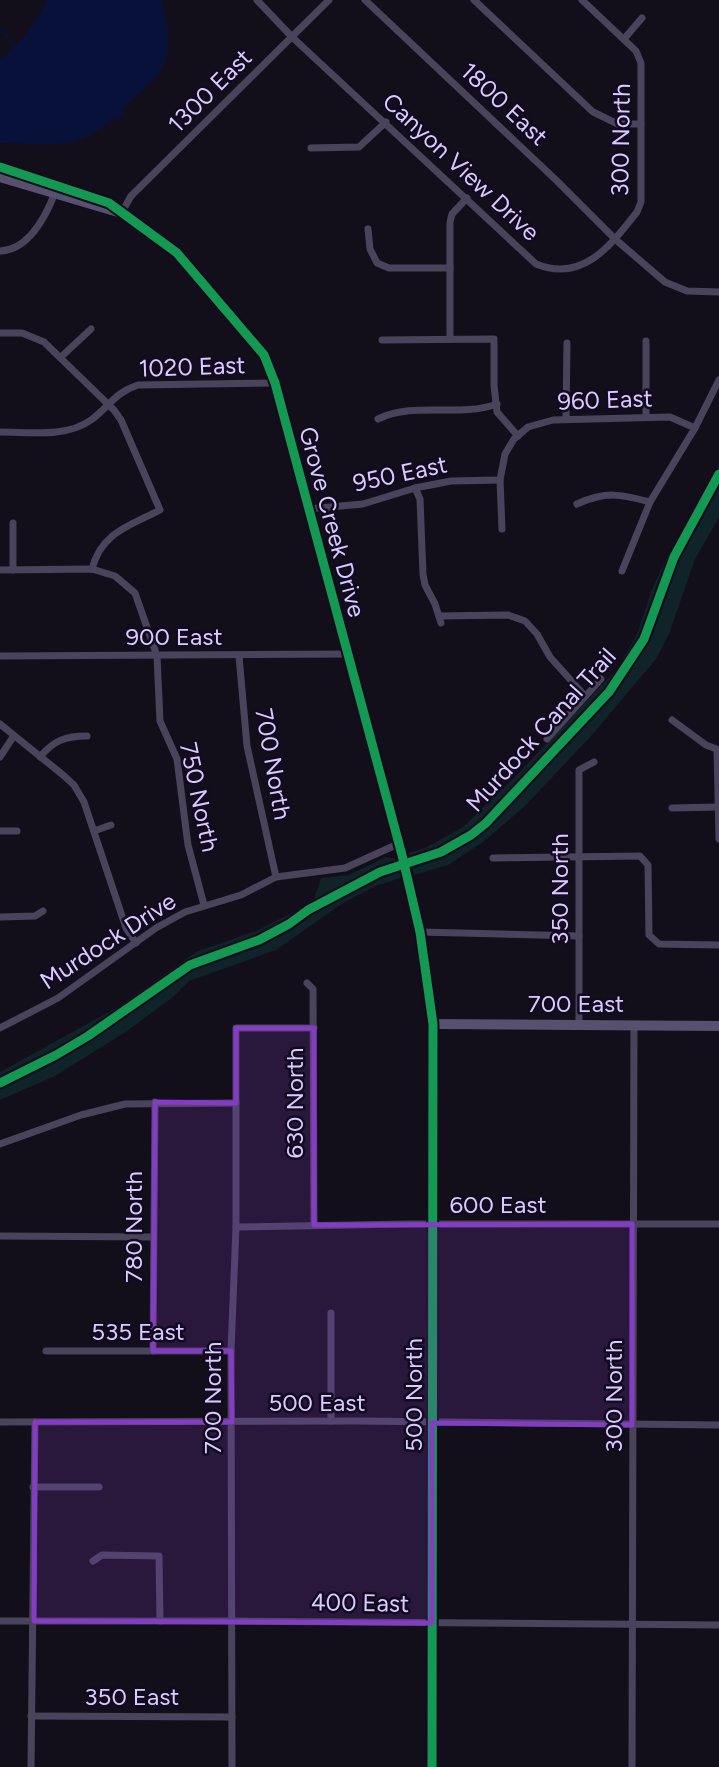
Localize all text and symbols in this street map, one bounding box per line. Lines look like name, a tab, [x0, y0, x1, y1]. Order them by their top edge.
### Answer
street label: 1300 East	[162, 43, 258, 139]
street label: 1800 East	[455, 56, 554, 151]
street label: 300 North	[605, 83, 636, 197]
street label: Canyon View Drive	[377, 87, 546, 247]
street label: 1020 East	[138, 350, 246, 383]
street label: 960 East	[557, 383, 653, 416]
street label: Grove Creek Drive	[293, 424, 372, 620]
street label: 950 East	[350, 449, 450, 498]
street label: 900 East	[126, 622, 222, 651]
street label: Murdock Canal Trail	[460, 642, 622, 817]
street label: 700 North	[249, 706, 298, 822]
street label: 750 North	[174, 740, 225, 854]
street label: 350 North	[545, 833, 574, 945]
street label: Murdock Drive	[34, 886, 181, 995]
street label: 700 East	[528, 989, 624, 1018]
street label: 630 North	[280, 1047, 309, 1159]
street label: 780 North	[119, 1171, 148, 1283]
street label: 600 East	[450, 1190, 546, 1219]
street label: 535 East	[91, 1317, 185, 1346]
street label: 500 North	[399, 1338, 428, 1452]
street label: 300 North	[599, 1340, 628, 1452]
street label: 700 North	[198, 1342, 227, 1454]
street label: 500 East	[268, 1388, 366, 1417]
street label: 400 East	[311, 1587, 409, 1618]
street label: 350 East	[85, 1682, 179, 1711]

